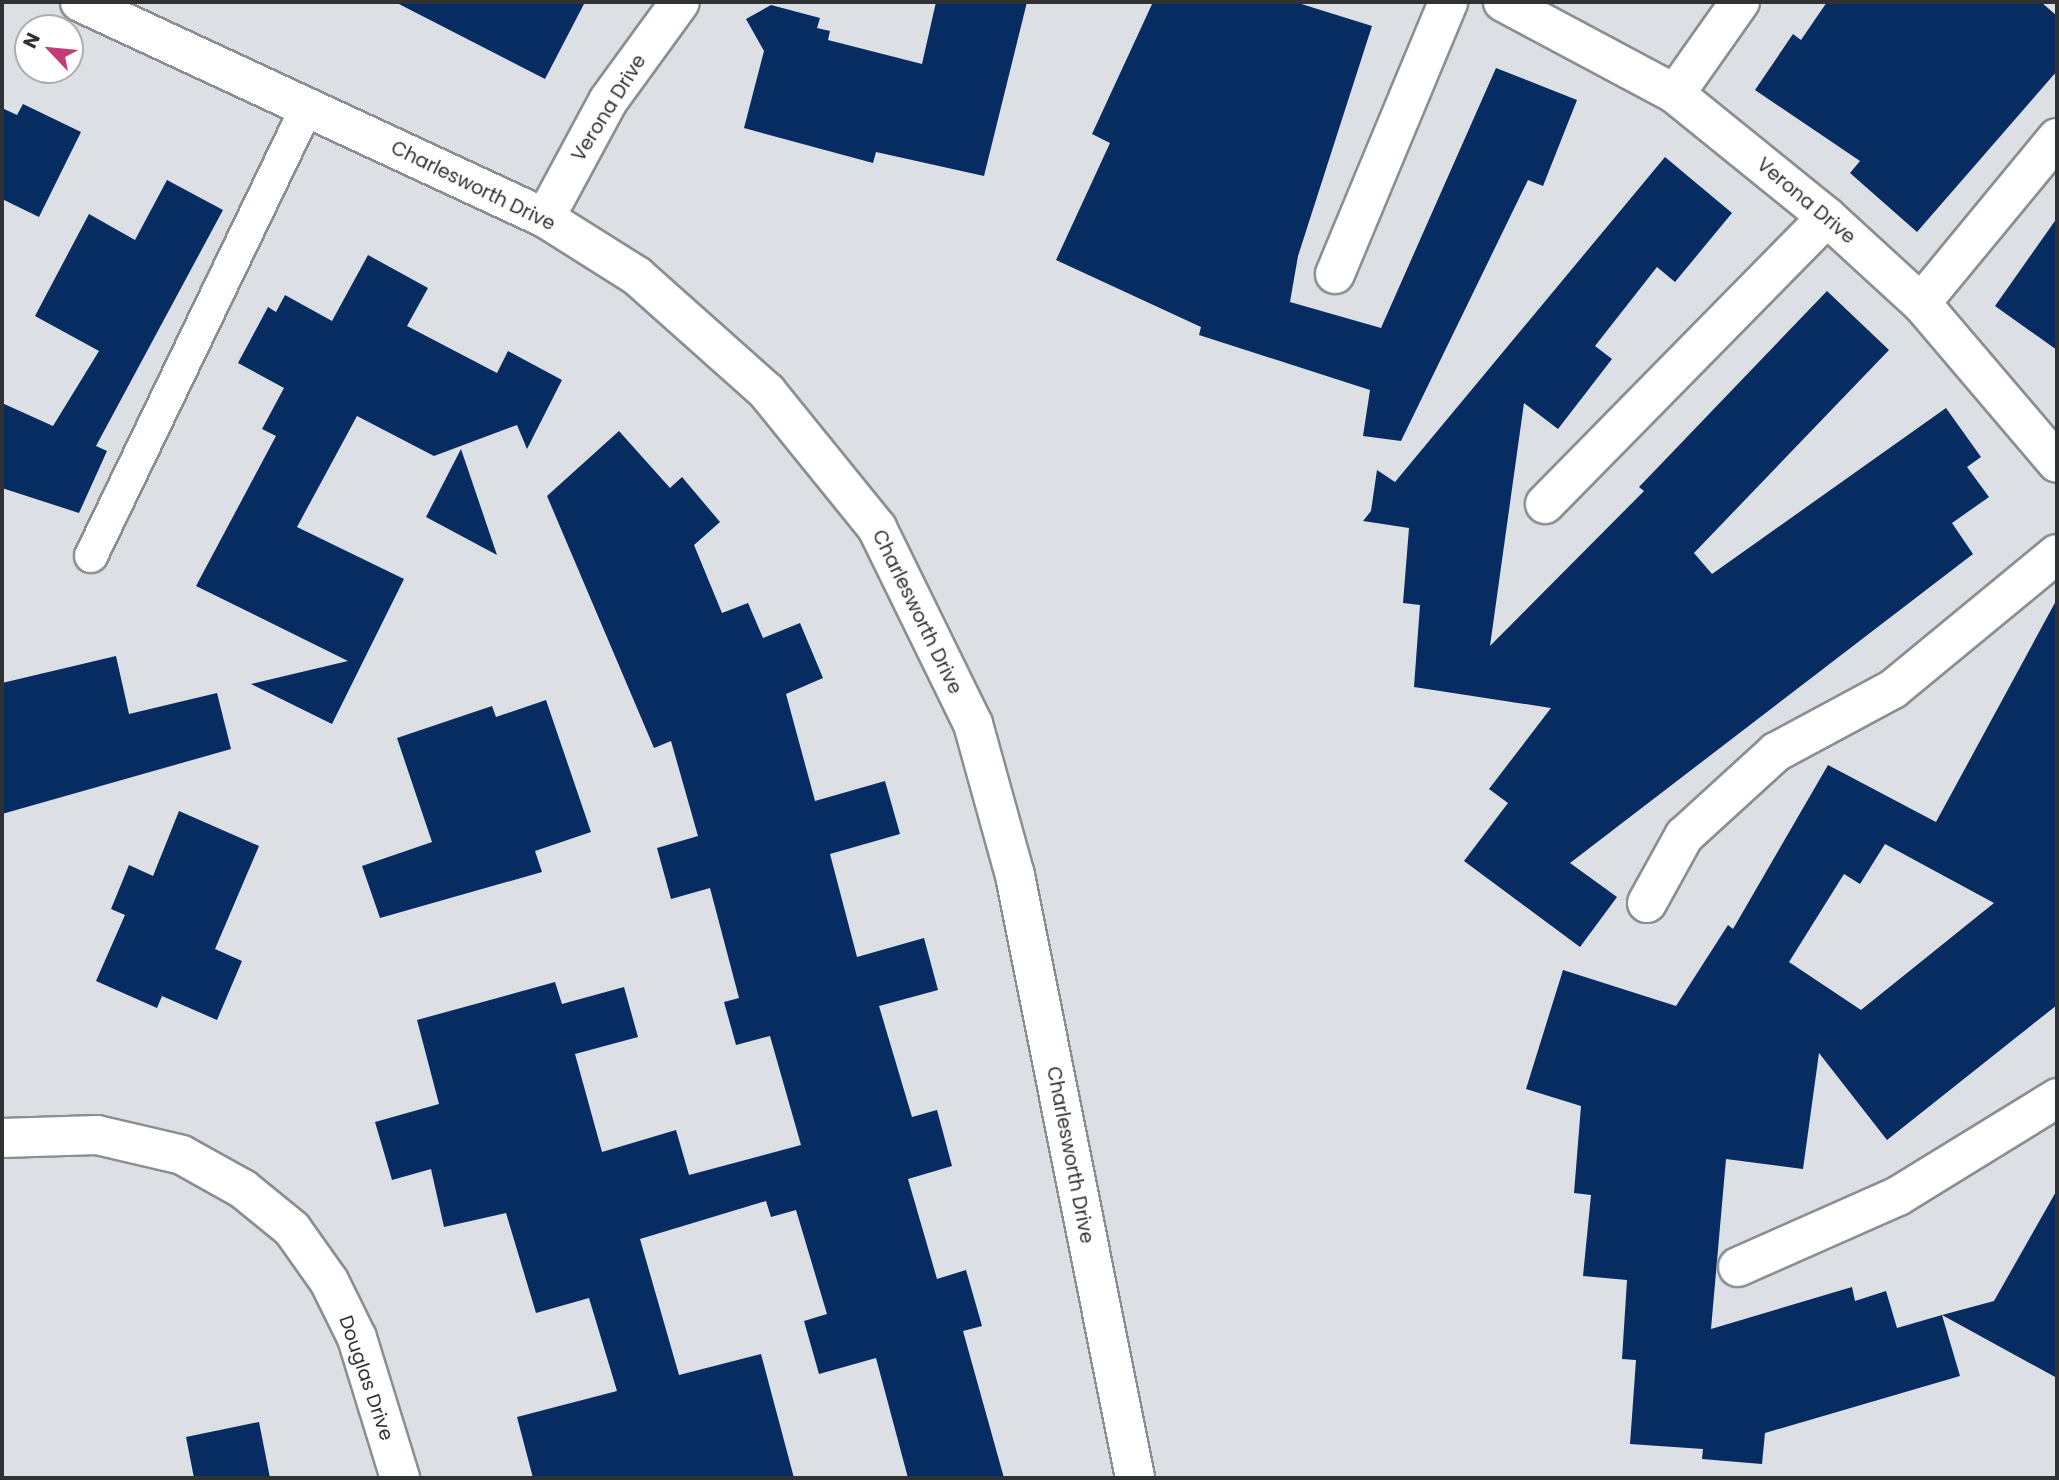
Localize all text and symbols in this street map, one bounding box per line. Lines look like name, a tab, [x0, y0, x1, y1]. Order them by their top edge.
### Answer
north arrow	[14, 14, 84, 84]
text: N	[16, 28, 47, 53]
street label: Verona Drive	[567, 50, 651, 166]
street label: Charlesworth Drive	[387, 136, 559, 236]
street label: Verona Drive	[1752, 153, 1860, 249]
street label: Charlesworth Drive	[867, 526, 967, 698]
street label: Charlesworth Drive	[1042, 1065, 1098, 1245]
street label: Douglas Drive	[334, 1312, 398, 1444]

